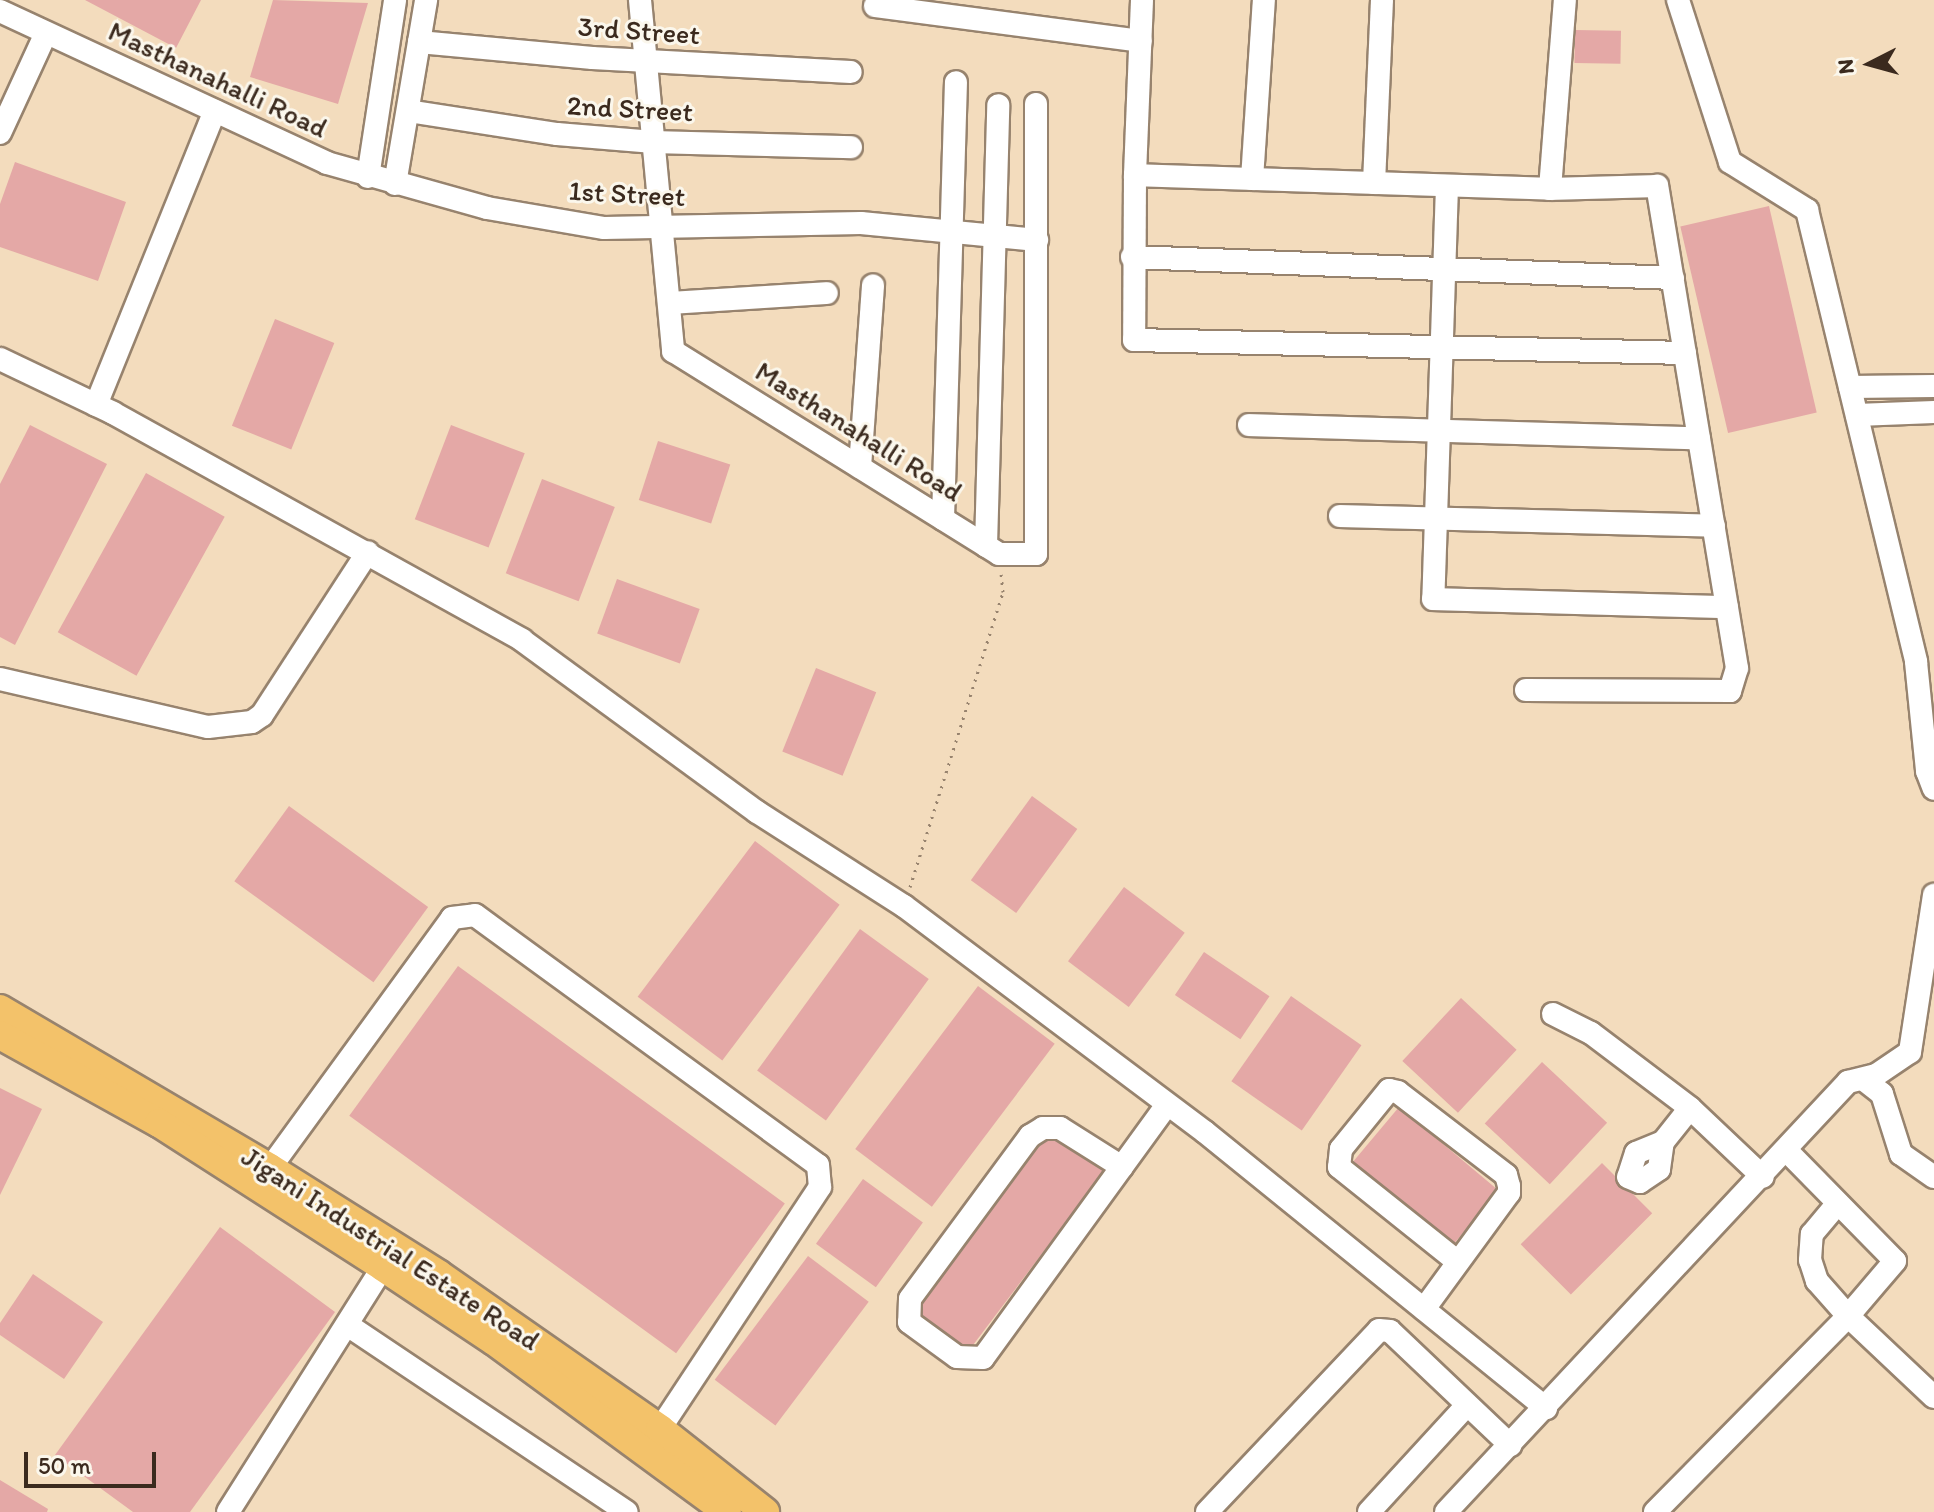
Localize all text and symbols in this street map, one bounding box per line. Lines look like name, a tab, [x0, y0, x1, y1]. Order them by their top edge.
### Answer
street label: 3rd Street	[577, 9, 701, 51]
street label: Masthanahalli Road	[103, 14, 333, 144]
north arrow	[1830, 24, 1910, 104]
text: N	[1831, 58, 1860, 75]
street label: 2nd Street	[566, 88, 694, 128]
street label: 1st Street	[568, 173, 686, 213]
street label: Masthanahalli Road	[750, 354, 968, 508]
street label: Jigani Industrial Estate Road	[236, 1139, 546, 1357]
scale bar	[28, 1436, 160, 1486]
text: 50 m	[38, 1451, 91, 1480]

